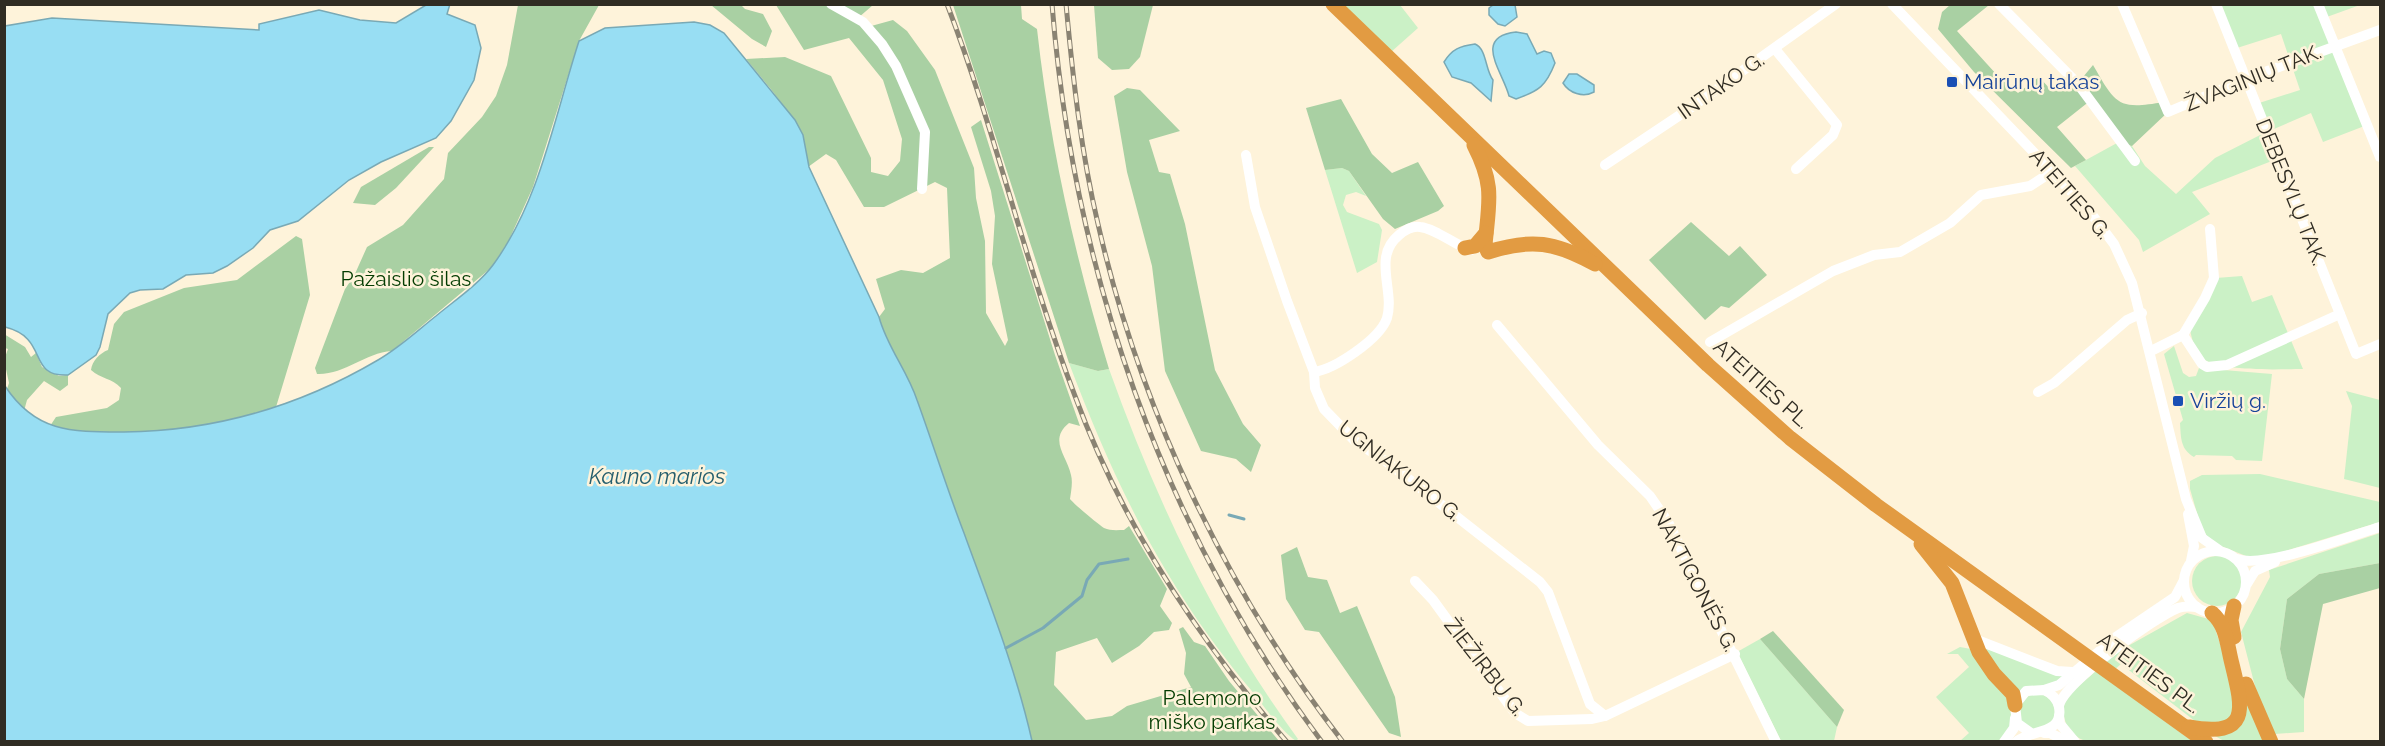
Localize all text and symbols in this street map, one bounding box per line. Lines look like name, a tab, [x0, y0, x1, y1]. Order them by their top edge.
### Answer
street label: ŽVAGINIŲ TAK.	[2181, 39, 2325, 116]
street label: INTAKO G.	[1673, 47, 1769, 124]
place label: Mairūnų takas	[1964, 69, 2099, 94]
marker: Mairūnų takas	[1945, 75, 1959, 89]
street label: DEBESYLŲ TAK.	[2251, 115, 2332, 269]
street label: ATEITIES G.	[2024, 143, 2116, 244]
park label: Pažaislio šilas	[340, 266, 472, 291]
street label: ATEITIES PL.	[1709, 334, 1816, 434]
place label: Viržių g.	[2190, 388, 2266, 413]
marker: Viržių g.	[2171, 394, 2185, 408]
street label: UGNIAKURO G.	[1334, 415, 1467, 527]
water label: Kauno marios	[589, 463, 725, 489]
street label: NAKTIGONĖS G.	[1647, 504, 1744, 656]
street label: ŽIEŽIRBŲ G.	[1439, 613, 1531, 721]
street label: ATEITIES PL.	[2093, 627, 2206, 718]
park label: Palemono miško parkas	[1149, 685, 1275, 734]

